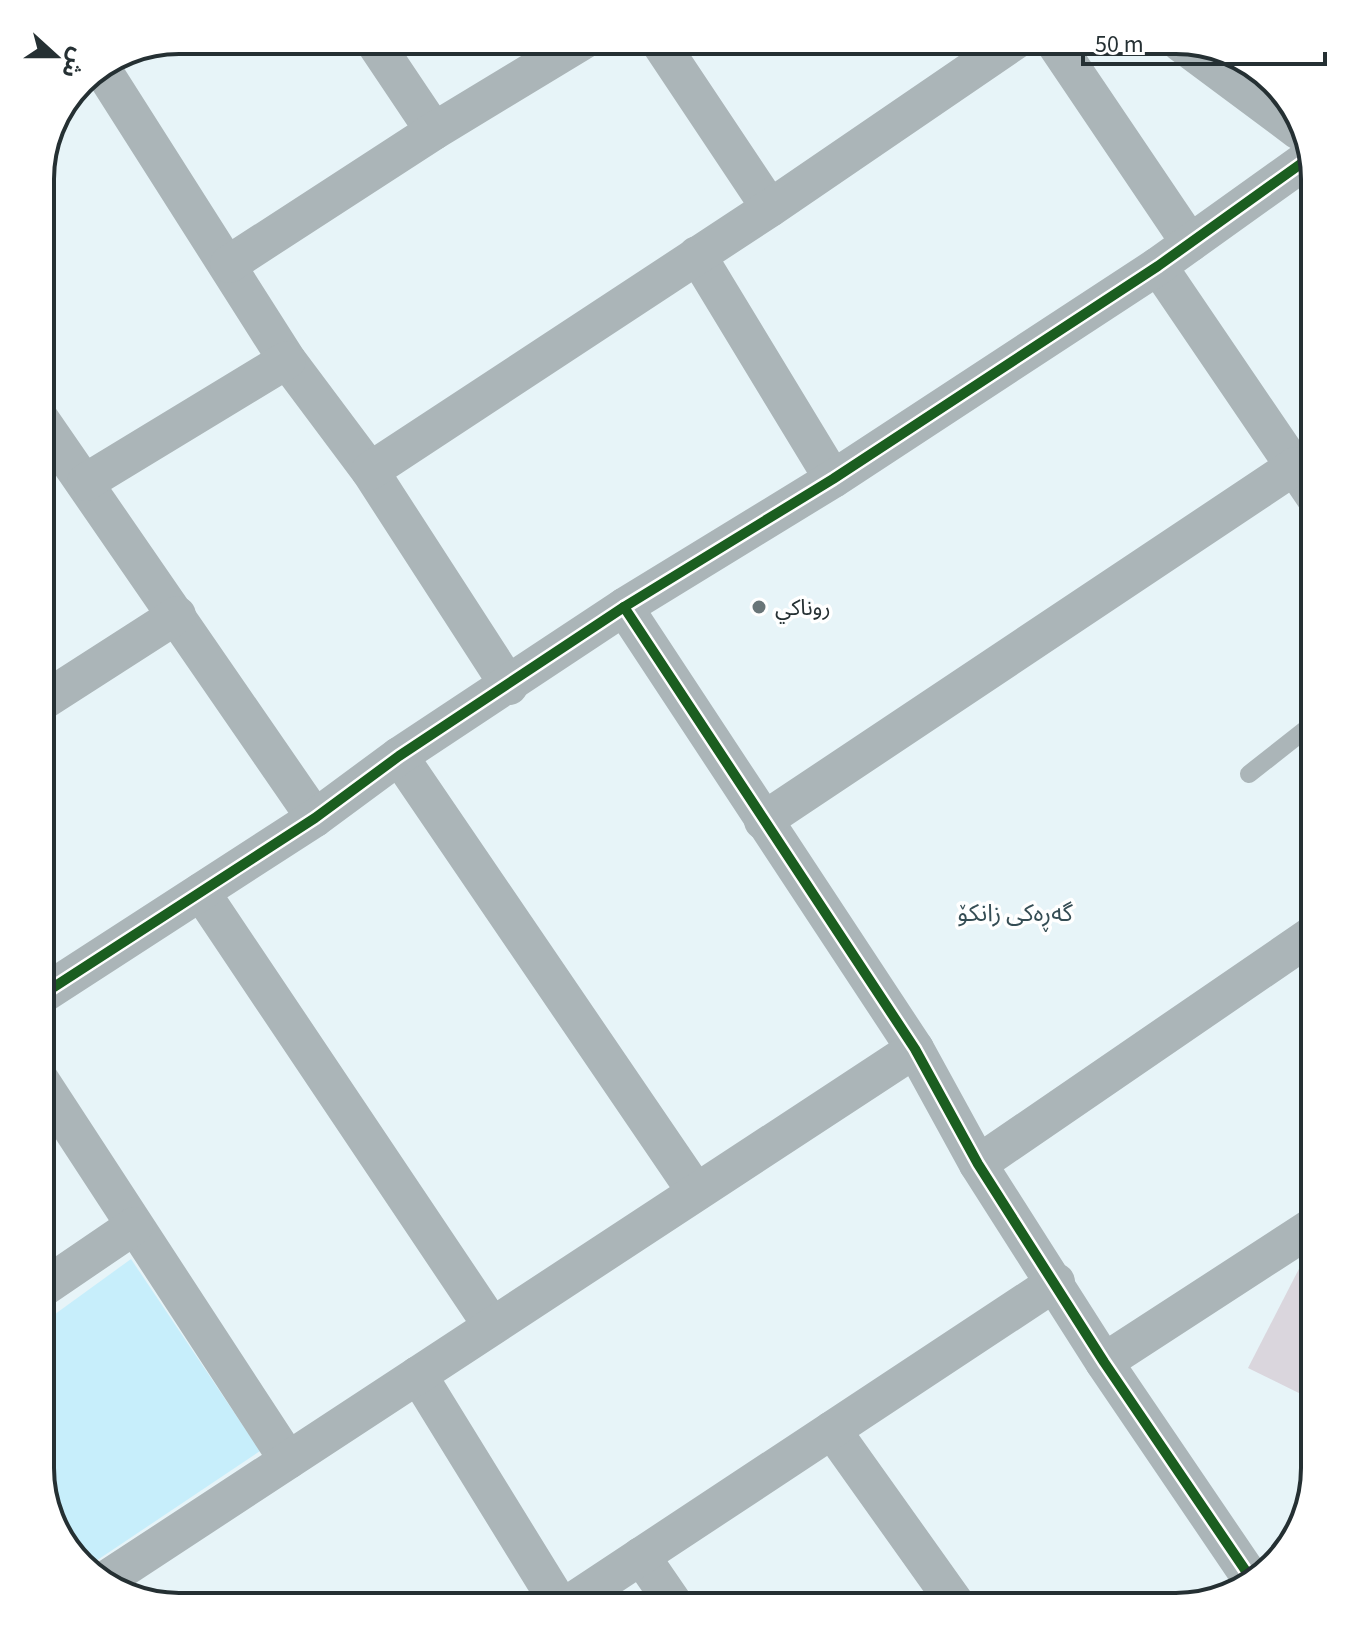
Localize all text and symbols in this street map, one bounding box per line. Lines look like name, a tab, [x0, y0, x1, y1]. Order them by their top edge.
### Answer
north arrow	[16, 16, 96, 96]
scale bar	[1083, 16, 1325, 66]
text: 50 m	[1095, 27, 1144, 62]
text: ش	[53, 43, 94, 83]
place label: روناكي	[775, 592, 830, 624]
marker: روناكي	[750, 598, 768, 616]
district label: گەڕەکی زانکۆ	[957, 896, 1074, 933]

